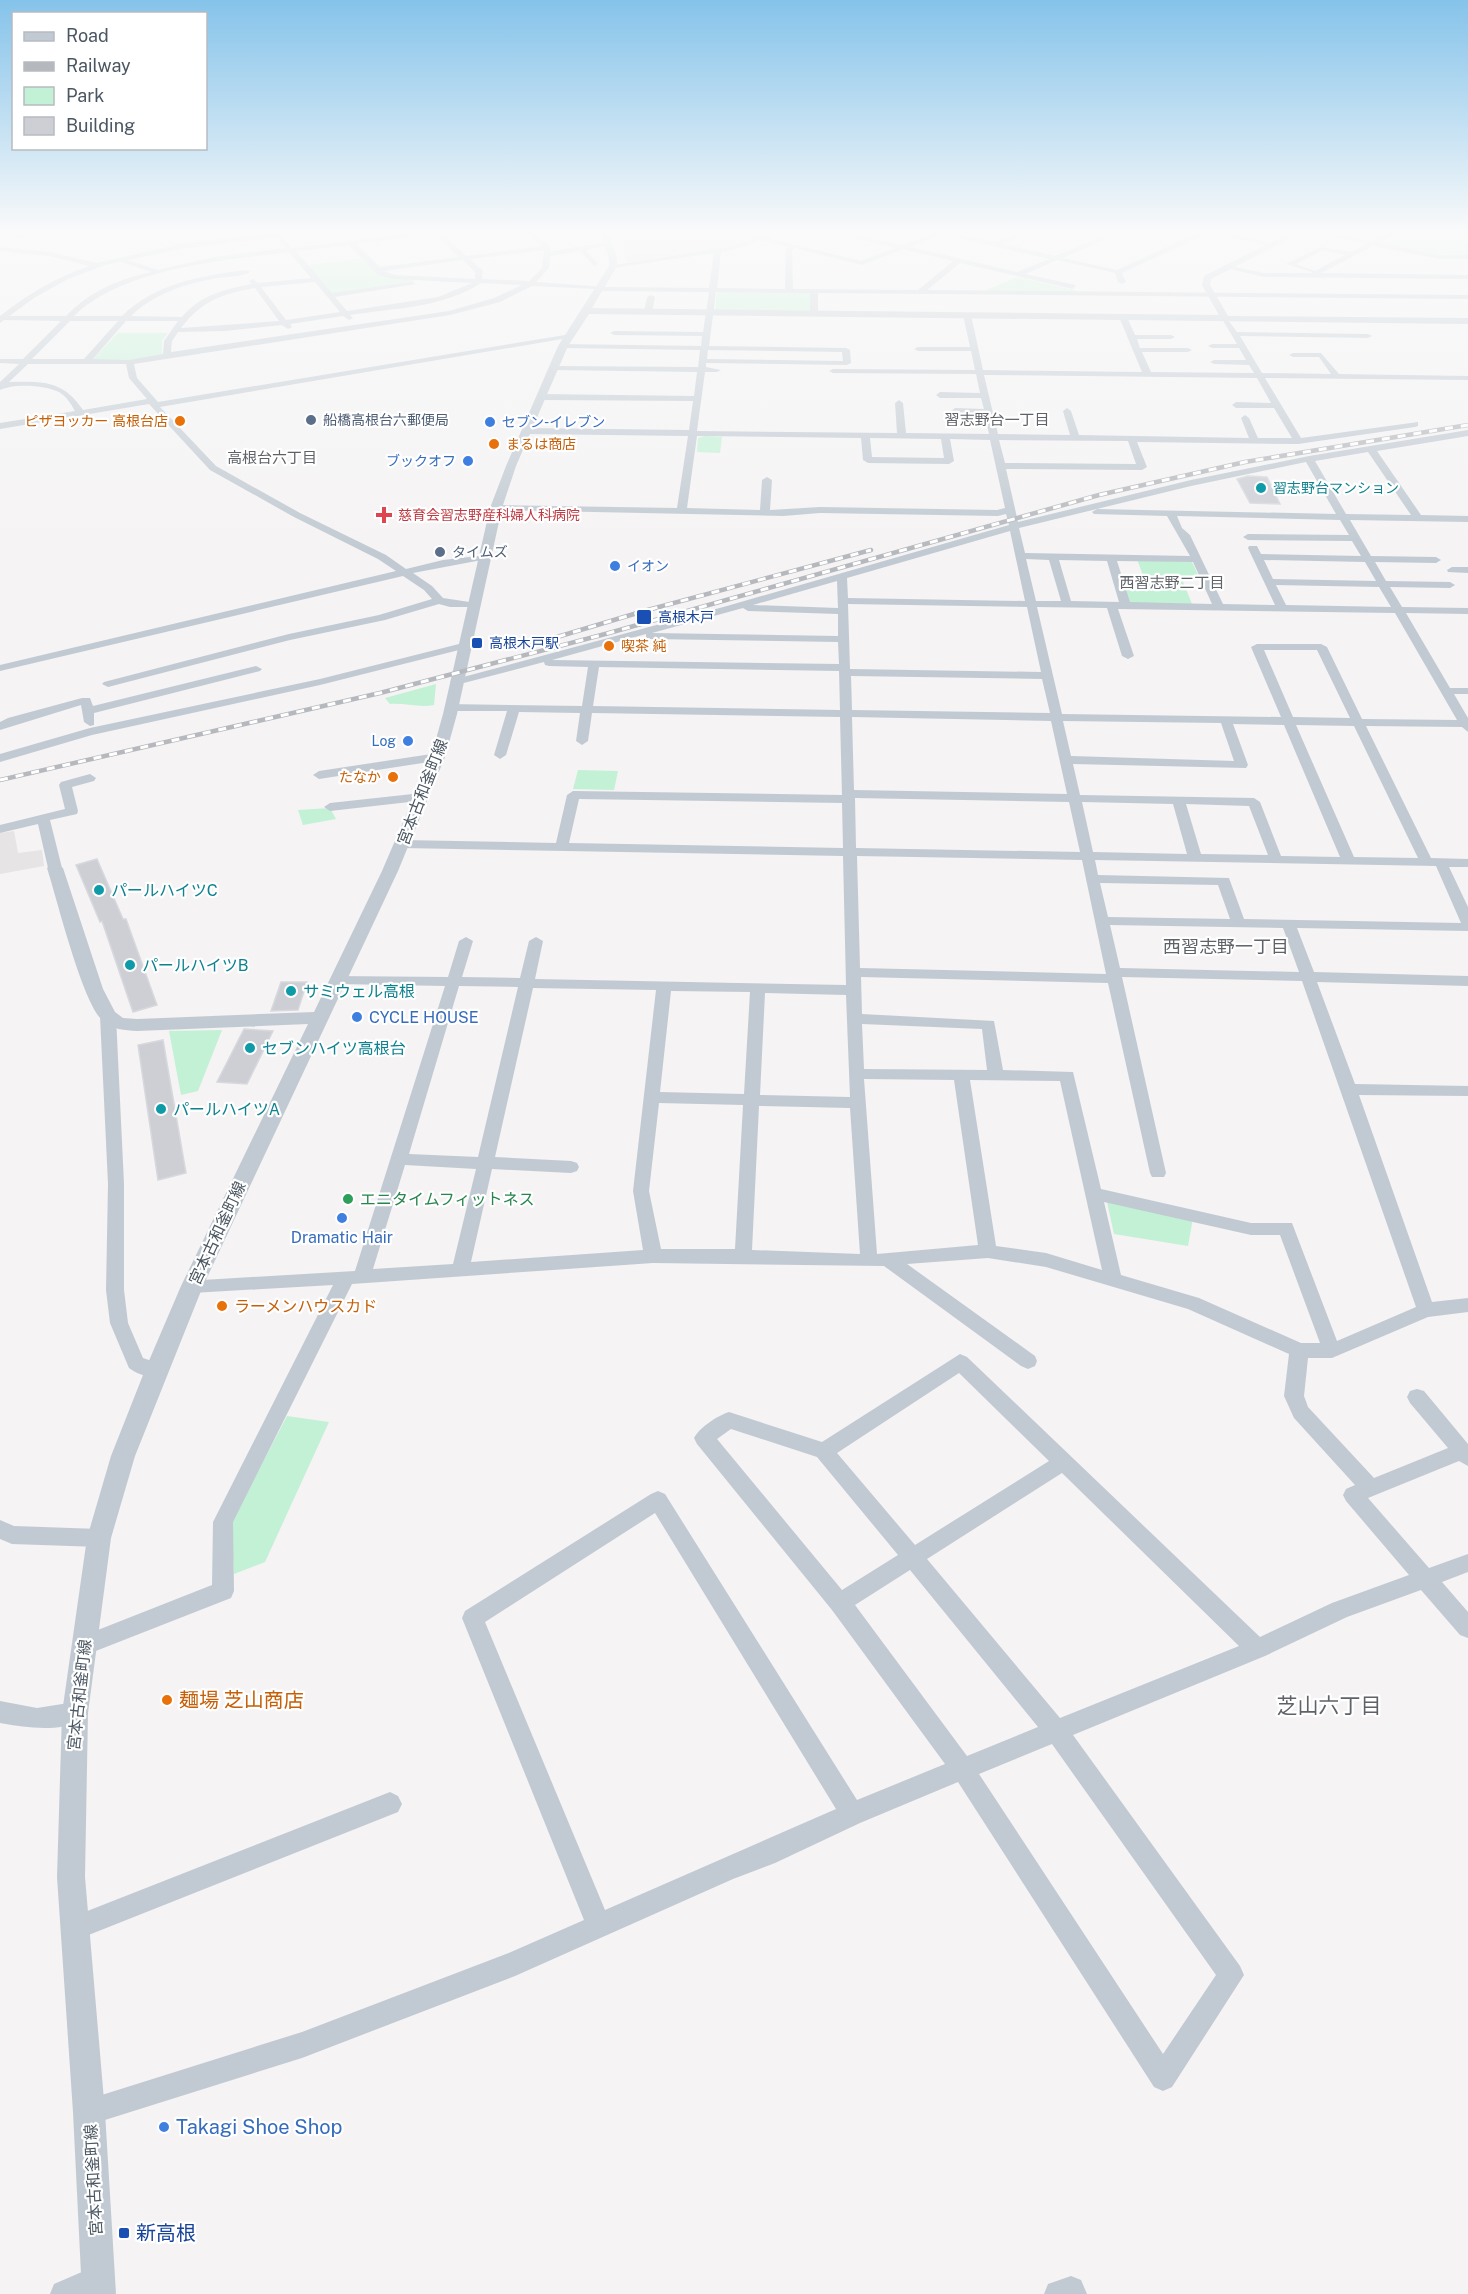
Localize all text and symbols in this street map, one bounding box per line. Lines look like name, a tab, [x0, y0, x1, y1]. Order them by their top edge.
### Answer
legend	[12, 12, 207, 150]
text: Road	[66, 25, 109, 46]
text: Railway	[66, 55, 131, 76]
text: Park	[66, 85, 104, 106]
text: Building	[66, 115, 135, 136]
district label: 習志野台一丁目	[944, 411, 1050, 428]
place label: 船橋高根台六郵便局	[323, 412, 449, 428]
place label: ピザヨッカー 高根台店	[25, 413, 168, 429]
marker: 船橋高根台六郵便局	[304, 413, 318, 427]
marker: ピザヨッカー 高根台店	[173, 414, 187, 428]
place label: セブン-イレブン	[502, 414, 605, 430]
marker: セブン-イレブン	[483, 415, 497, 429]
place label: まるは商店	[506, 436, 576, 452]
marker: まるは商店	[487, 437, 501, 451]
district label: 高根台六丁目	[227, 449, 317, 466]
place label: ブックオフ	[386, 453, 456, 469]
marker: ブックオフ	[461, 454, 475, 468]
place label: 習志野台マンション	[1273, 480, 1399, 496]
marker: 習志野台マンション	[1254, 481, 1268, 495]
marker: 慈育会習志野産科婦人科病院	[375, 506, 393, 524]
place label: 慈育会習志野産科婦人科病院	[398, 507, 580, 523]
place label: タイムズ	[452, 544, 508, 560]
marker: タイムズ	[433, 545, 447, 559]
place label: イオン	[627, 558, 669, 574]
marker: イオン	[608, 559, 622, 573]
district label: 西習志野二丁目	[1119, 574, 1225, 591]
marker: 高根木戸	[635, 608, 653, 626]
place label: 高根木戸	[658, 609, 714, 625]
place label: 高根木戸駅	[489, 635, 559, 651]
marker: 高根木戸駅	[470, 636, 484, 650]
place label: 喫茶 純	[621, 638, 666, 654]
marker: 喫茶 純	[602, 639, 616, 653]
place label: Log	[372, 733, 396, 749]
marker: Log	[401, 734, 415, 748]
street label: 宮本古和釜町線	[394, 736, 451, 848]
place label: たなか	[339, 769, 381, 785]
marker: たなか	[386, 770, 400, 784]
place label: パールハイツC	[111, 881, 218, 900]
marker: パールハイツC	[92, 883, 106, 897]
district label: 西習志野一丁目	[1163, 936, 1289, 957]
place label: パールハイツB	[142, 956, 248, 975]
marker: パールハイツB	[123, 958, 137, 972]
place label: サミウェル高根	[303, 982, 415, 1001]
marker: サミウェル高根	[284, 984, 298, 998]
place label: CYCLE HOUSE	[369, 1008, 479, 1027]
marker: CYCLE HOUSE	[350, 1010, 364, 1024]
place label: セブンハイツ高根台	[262, 1039, 406, 1058]
marker: セブンハイツ高根台	[243, 1041, 257, 1055]
place label: パールハイツA	[173, 1100, 280, 1119]
marker: パールハイツA	[154, 1102, 168, 1116]
street label: 宮本古和釜町線	[185, 1178, 250, 1288]
place label: エニタイムフィットネス	[360, 1190, 534, 1209]
marker: エニタイムフィットネス	[341, 1192, 355, 1206]
marker: Dramatic Hair	[335, 1211, 349, 1225]
place label: Dramatic Hair	[291, 1228, 393, 1247]
place label: ラーメンハウスカド	[234, 1297, 377, 1316]
marker: ラーメンハウスカド	[215, 1299, 229, 1313]
street label: 宮本古和釜町線	[64, 1638, 95, 1752]
place label: 麺場 芝山商店	[179, 1688, 304, 1712]
marker: 麺場 芝山商店	[160, 1693, 174, 1707]
district label: 芝山六丁目	[1277, 1693, 1382, 1718]
place label: Takagi Shoe Shop	[176, 2115, 342, 2139]
marker: Takagi Shoe Shop	[157, 2120, 171, 2134]
street label: 宮本古和釜町線	[81, 2124, 106, 2236]
place label: 新高根	[136, 2221, 196, 2245]
marker: 新高根	[117, 2226, 131, 2240]

